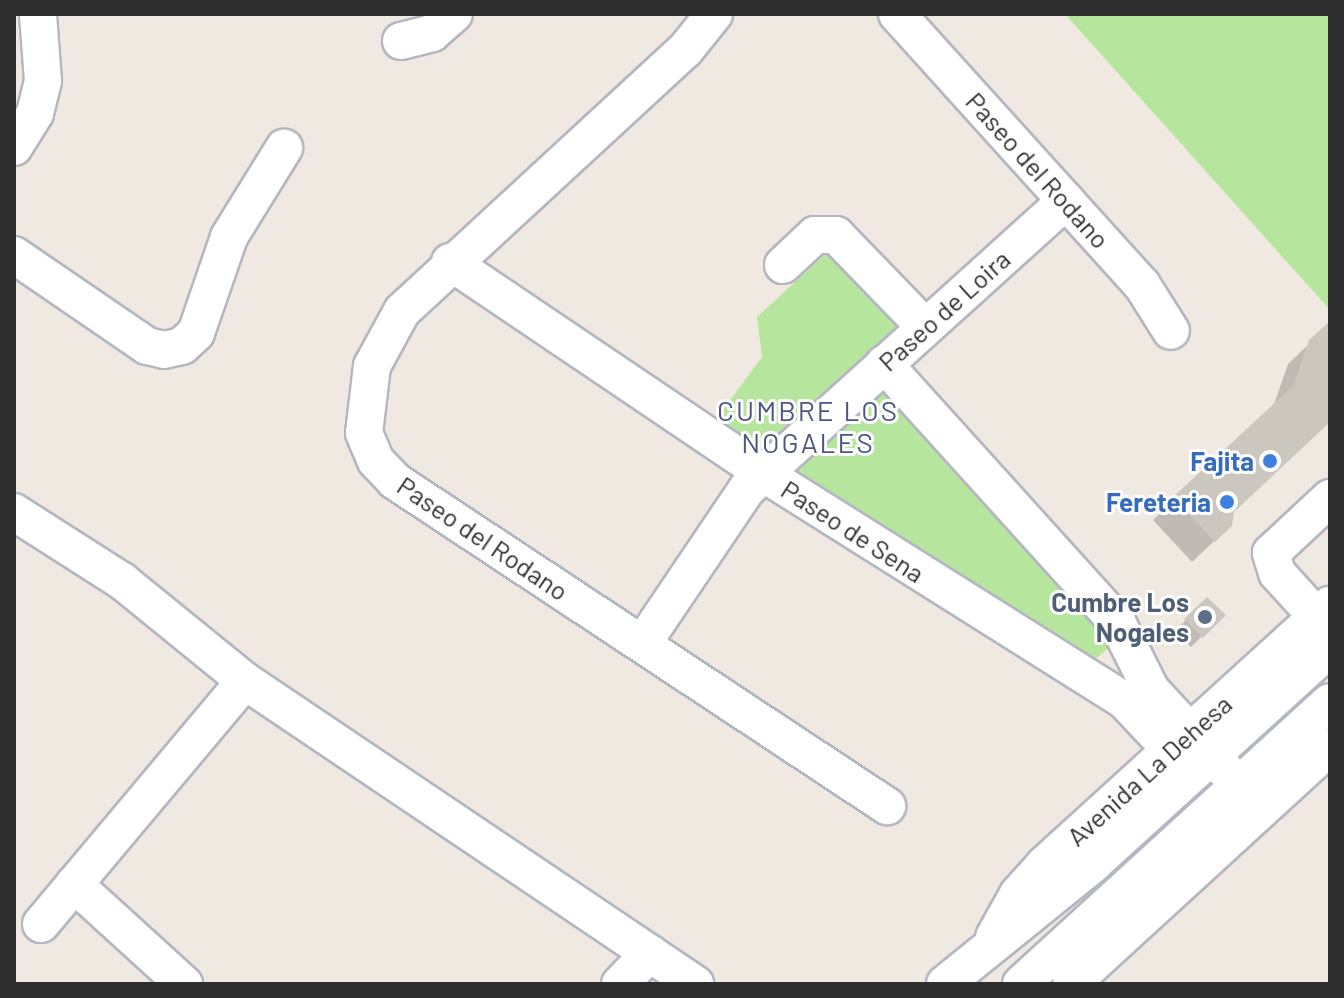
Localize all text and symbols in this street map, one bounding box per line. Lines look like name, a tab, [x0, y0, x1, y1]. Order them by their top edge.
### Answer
street label: Paseo del Rodano	[960, 86, 1116, 254]
street label: Paseo de Loira	[872, 243, 1016, 377]
district label: CUMBRE LOS NOGALES	[717, 393, 899, 459]
place label: Fajita	[1190, 445, 1254, 477]
marker: Fajita	[1261, 452, 1279, 470]
street label: Paseo del Rodano	[392, 469, 574, 607]
street label: Paseo de Sena	[776, 473, 930, 589]
place label: Fereteria	[1106, 486, 1211, 518]
marker: Fereteria	[1218, 493, 1236, 511]
place label: Cumbre Los Nogales	[1051, 586, 1189, 648]
marker: Cumbre Los Nogales	[1196, 608, 1214, 626]
street label: Avenida La Dehesa	[1060, 688, 1238, 852]

